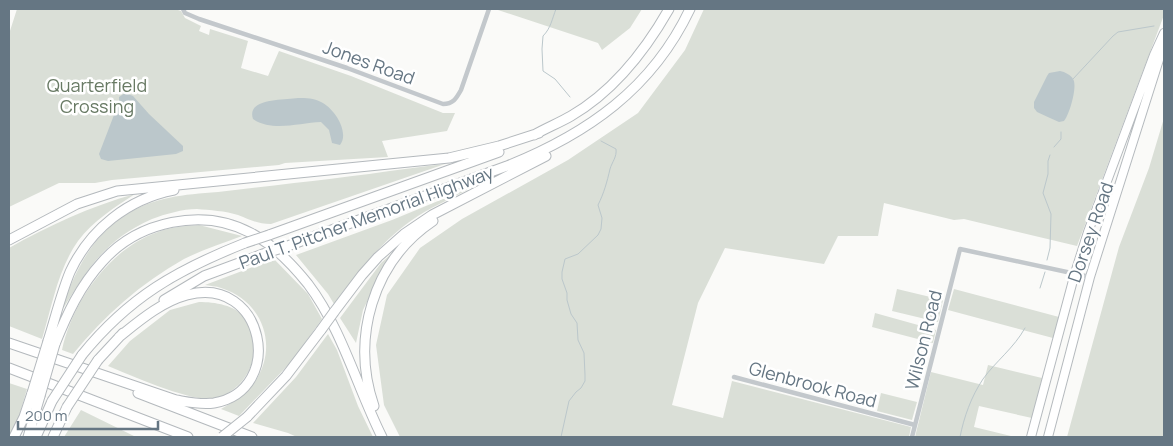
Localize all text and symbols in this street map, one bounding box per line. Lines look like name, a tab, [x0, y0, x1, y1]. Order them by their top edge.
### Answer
street label: Jones Road	[320, 34, 418, 90]
park label: Quarterfield Crossing	[47, 73, 147, 118]
street label: Paul T. Pitcher Memorial Highway	[235, 160, 497, 274]
street label: Dorsey Road	[1062, 179, 1118, 285]
street label: Wilson Road	[899, 288, 947, 392]
street label: Glenbrook Road	[746, 355, 880, 413]
scale bar	[18, 398, 158, 430]
text: 200 m	[25, 405, 68, 426]

